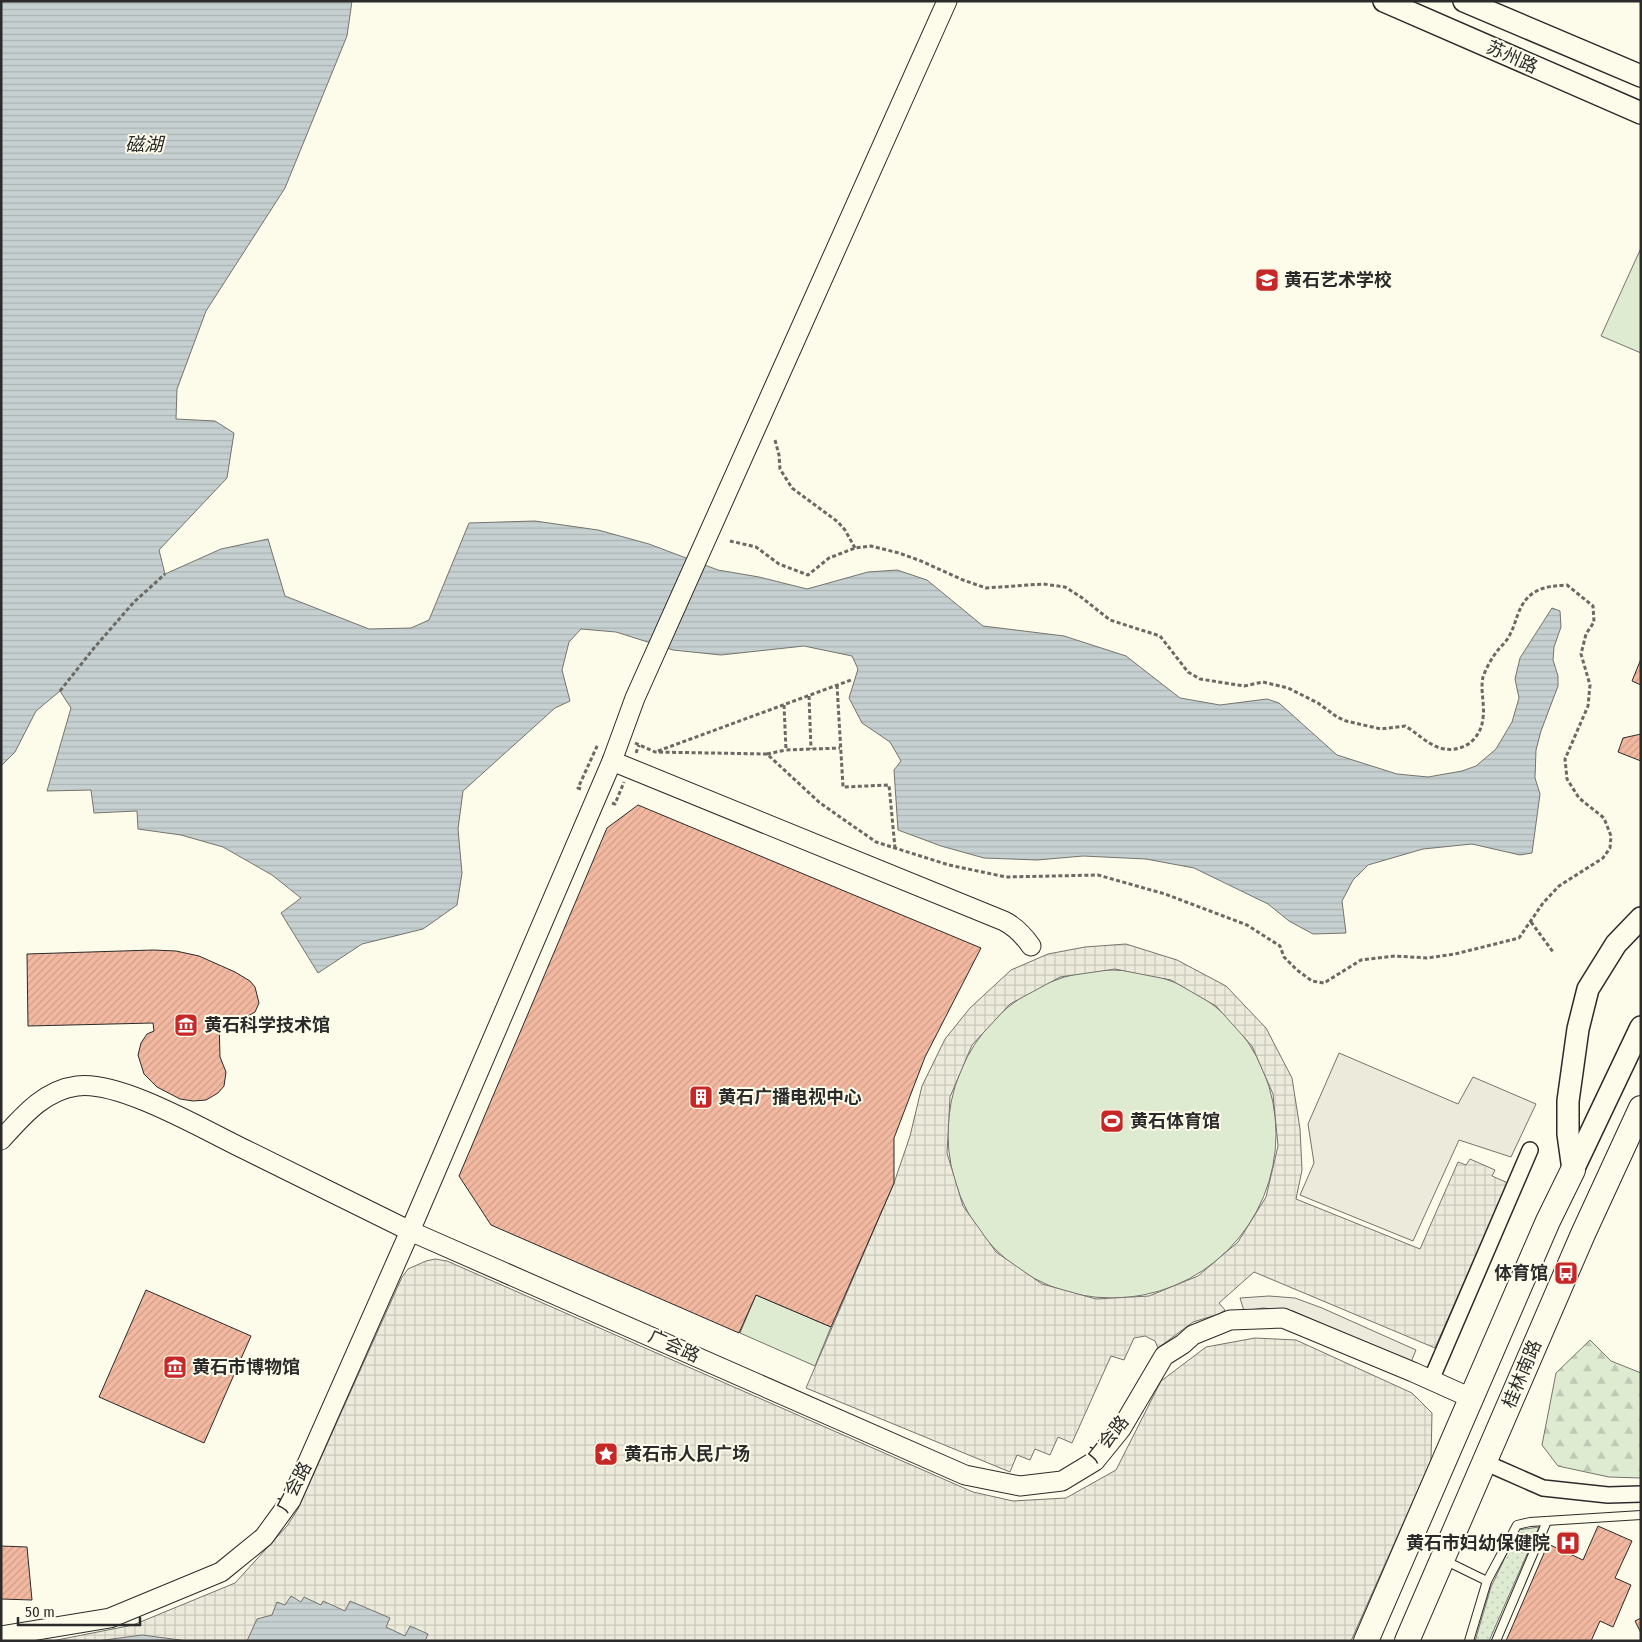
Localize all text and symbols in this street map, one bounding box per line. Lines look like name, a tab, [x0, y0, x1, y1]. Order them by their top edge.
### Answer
street label: 苏州路	[1483, 36, 1541, 78]
water label: 磁湖	[125, 133, 166, 156]
school or university icon: 黄石艺术学校	[1254, 267, 1280, 293]
place label: 黄石艺术学校	[1284, 269, 1392, 291]
museum icon: 黄石科学技术馆	[173, 1012, 199, 1038]
place label: 黄石科学技术馆	[204, 1014, 330, 1036]
building icon: 黄石广播电视中心	[688, 1084, 714, 1110]
place label: 黄石广播电视中心	[718, 1086, 862, 1108]
sports icon: 黄石体育馆	[1099, 1108, 1125, 1134]
place label: 黄石体育馆	[1130, 1110, 1220, 1132]
bus stop icon: 体育馆	[1553, 1260, 1579, 1286]
place label: 体育馆	[1494, 1262, 1548, 1284]
street label: 广会路	[645, 1325, 703, 1367]
street label: 桂林南路	[1498, 1337, 1546, 1411]
museum icon: 黄石市博物馆	[162, 1354, 188, 1380]
place label: 黄石市博物馆	[192, 1356, 300, 1378]
street label: 广会路	[1082, 1411, 1134, 1467]
place icon: 黄石市人民广场	[593, 1441, 619, 1467]
place label: 黄石市人民广场	[624, 1443, 750, 1465]
street label: 广会路	[272, 1458, 316, 1516]
hospital icon: 黄石市妇幼保健院	[1555, 1530, 1581, 1556]
place label: 黄石市妇幼保健院	[1406, 1532, 1550, 1554]
scale bar	[18, 1594, 140, 1626]
text: 50 m	[25, 1603, 55, 1621]

